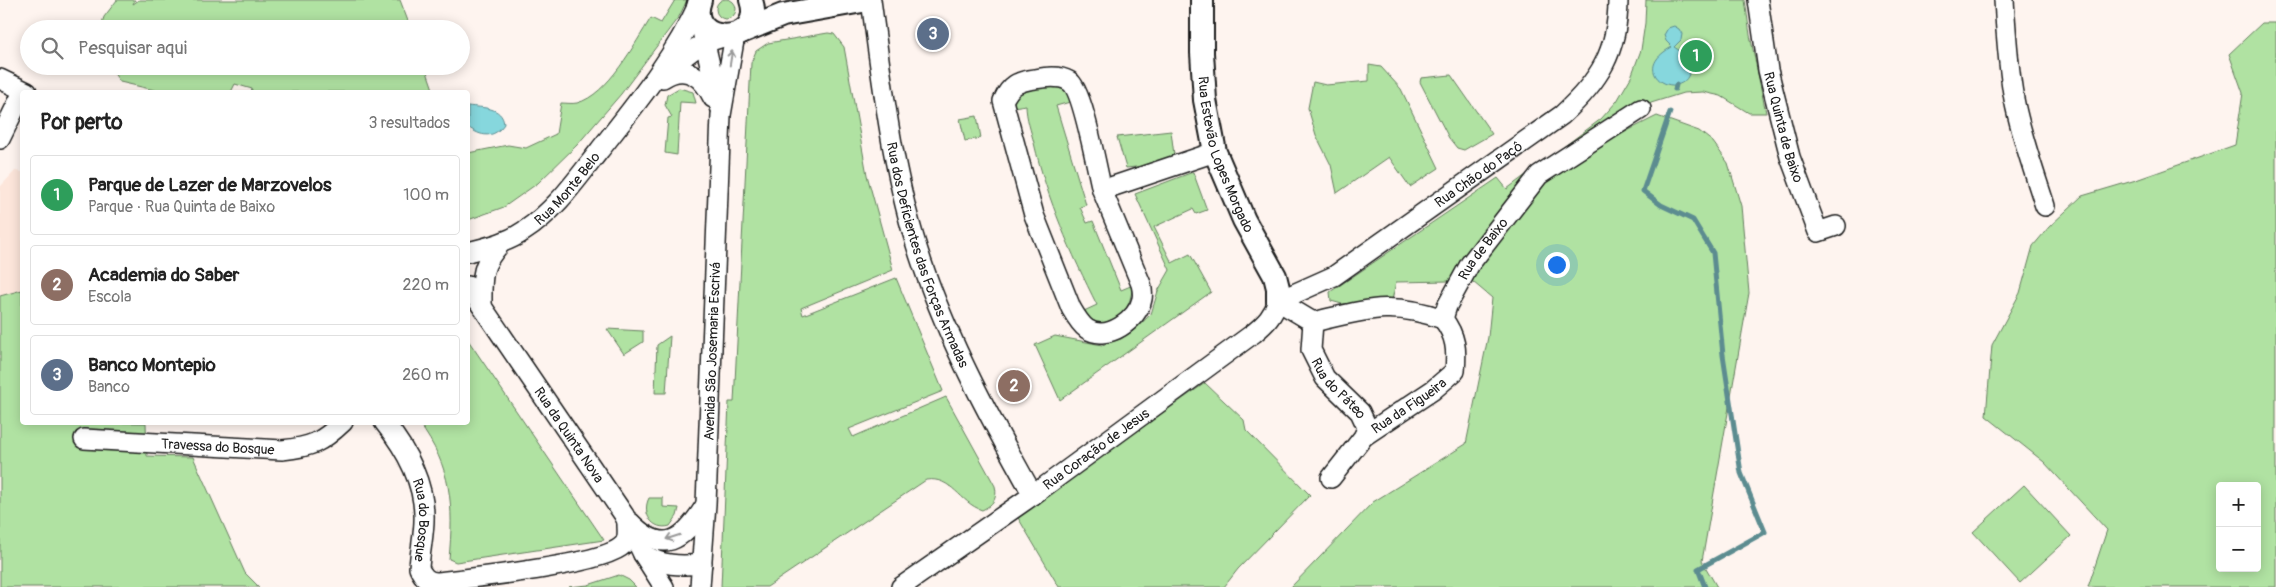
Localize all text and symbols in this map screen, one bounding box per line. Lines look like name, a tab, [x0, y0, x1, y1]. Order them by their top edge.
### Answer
pin: 3	[917, 15, 949, 53]
search box	[20, 20, 470, 75]
icon: search	[38, 34, 66, 62]
text: Pesquisar aqui	[78, 36, 187, 60]
pin: 1	[1680, 37, 1712, 75]
one-way arrow	[727, 50, 737, 66]
street label: Rua Quinta de Baixo	[1760, 70, 1807, 186]
street label: Rua Estevão Lopes Morgado	[1194, 76, 1257, 236]
text: Por perto	[40, 109, 122, 136]
text: 3 resultados	[368, 113, 450, 133]
street label: Rua Chão do Paçô	[1431, 138, 1526, 211]
street label: Rua dos Deficientes das Forças Armadas	[883, 141, 972, 371]
street label: Rua Monte Belo	[531, 149, 604, 229]
text: Parque de Lazer de Marzovelos	[88, 173, 332, 197]
text: 1	[54, 185, 60, 205]
text: 100 m	[403, 185, 449, 205]
text: Parque · Rua Quinta de Baixo	[88, 197, 275, 217]
street label: Rua de Baixo	[1455, 214, 1512, 283]
your location	[1544, 252, 1570, 278]
street label: Avenida São Josemaria Escrivá	[700, 262, 724, 441]
text: Academia do Saber	[88, 263, 239, 287]
text: 2	[53, 275, 61, 295]
text: 220 m	[403, 275, 449, 295]
text: Escola	[88, 287, 131, 307]
text: Banco Montepio	[88, 353, 216, 377]
street label: Rua do Páteo	[1307, 355, 1370, 422]
text: 3	[53, 365, 61, 385]
text: 260 m	[402, 365, 449, 385]
pin: 2	[998, 367, 1030, 405]
street label: Rua da Figueira	[1368, 374, 1450, 438]
text: Banco	[88, 377, 130, 397]
street label: Rua da Quinta Nova	[530, 384, 607, 486]
street label: Rua Coração de Jesus	[1040, 404, 1153, 494]
street label: Travessa do Bosque	[161, 435, 275, 459]
street label: Rua do Bosque	[409, 476, 432, 563]
map controls	[2216, 482, 2261, 572]
button: +	[2216, 482, 2261, 527]
button: −	[2216, 527, 2261, 572]
one-way arrow	[665, 533, 681, 543]

